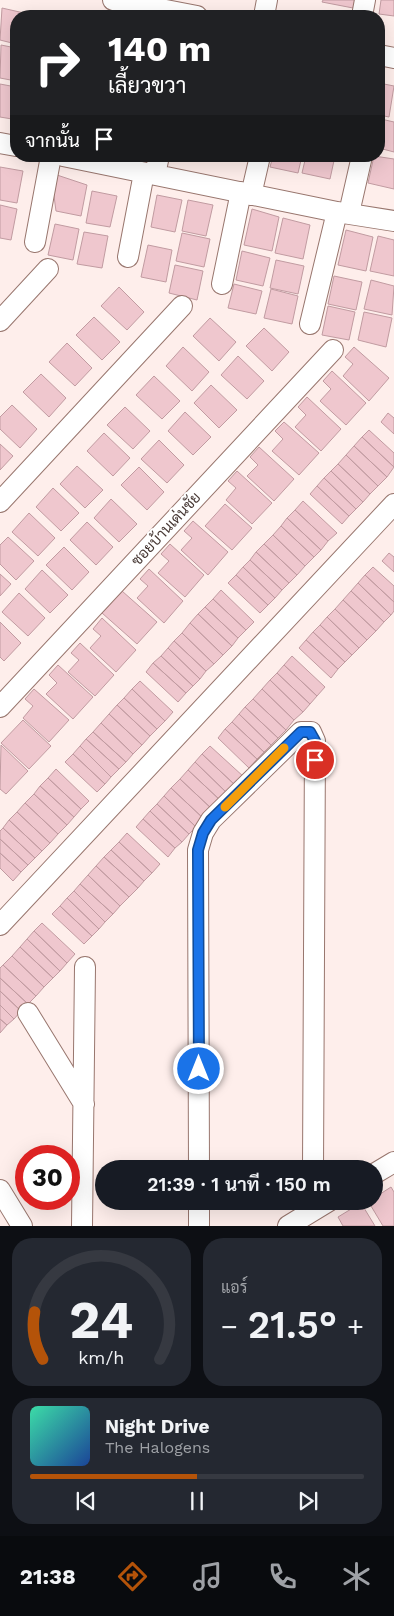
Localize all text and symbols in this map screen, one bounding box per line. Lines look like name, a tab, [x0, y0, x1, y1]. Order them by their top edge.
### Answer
text: 140 m	[108, 28, 211, 70]
icon: right	[25, 30, 90, 95]
text: เลี้ยวขวา	[108, 73, 186, 98]
icon: arrive	[90, 125, 118, 153]
text: จากนั้น	[25, 129, 80, 152]
street label: ซอยบ้านเด่นชัย	[127, 488, 205, 569]
pin	[294, 739, 336, 781]
icon: arrive	[301, 746, 329, 774]
position arrow	[172, 1042, 224, 1094]
speed limit sign: 30	[15, 1145, 80, 1210]
text: 21:39 · 1 นาที · 150 m	[147, 1173, 331, 1196]
text: แอร์	[221, 1278, 247, 1297]
text: 24	[70, 1290, 133, 1351]
text: 21.5°	[248, 1303, 337, 1347]
text: −	[221, 1310, 238, 1343]
text: +	[347, 1310, 364, 1343]
text: km/h	[78, 1347, 125, 1368]
text: Night Drive	[105, 1415, 210, 1438]
text: The Halogens	[105, 1438, 210, 1457]
icon: previous	[72, 1487, 100, 1515]
icon: pause	[183, 1487, 211, 1515]
icon: next	[294, 1487, 322, 1515]
icon: directions	[115, 1559, 150, 1594]
icon: music	[190, 1559, 225, 1594]
icon: phone	[265, 1559, 300, 1594]
icon: climate	[339, 1559, 374, 1594]
text: 21:38	[20, 1564, 76, 1589]

